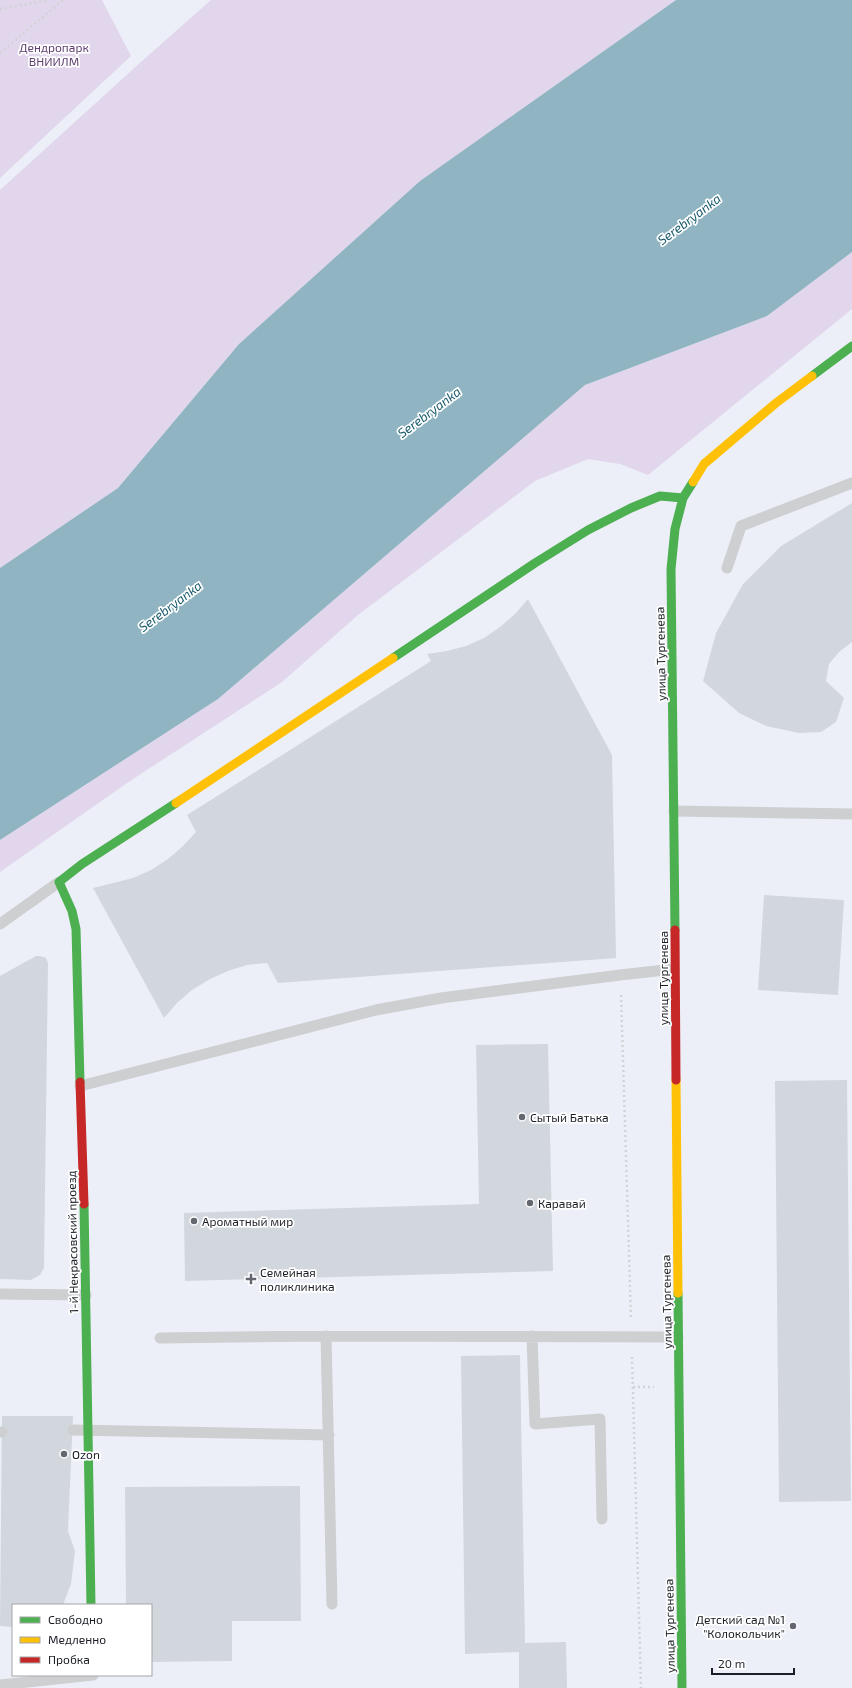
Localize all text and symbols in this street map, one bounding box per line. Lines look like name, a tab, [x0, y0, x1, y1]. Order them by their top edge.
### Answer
park label: Дендропарк ВНИИЛМ	[19, 40, 89, 68]
water label: Serebryanka	[654, 190, 724, 248]
water label: Serebryanka	[394, 383, 464, 441]
water label: Serebryanka	[135, 577, 205, 635]
street label: улица Тургенева	[652, 607, 669, 701]
street label: улица Тургенева	[656, 931, 671, 1025]
place label: Сытый Батька	[530, 1110, 609, 1124]
marker: Сытый Батька	[517, 1112, 527, 1122]
street label: 1-й Некрасовский проезд	[64, 1170, 80, 1314]
place label: Каравай	[538, 1196, 586, 1210]
marker: Каравай	[525, 1198, 535, 1208]
place label: Ароматный мир	[202, 1214, 293, 1228]
marker: Ароматный мир	[189, 1216, 199, 1226]
street label: улица Тургенева	[658, 1255, 675, 1349]
place label: Семейная поликлиника	[260, 1265, 335, 1293]
marker: Семейная поликлиника	[245, 1273, 257, 1285]
place label: Ozon	[72, 1447, 100, 1461]
marker: Ozon	[59, 1449, 69, 1459]
street label: улица Тургенева	[661, 1579, 678, 1673]
legend	[12, 1604, 152, 1676]
text: Свободно	[48, 1612, 103, 1626]
place label: Детский сад №1 "Колокольчик"	[696, 1612, 785, 1640]
marker: Детский сад №1 "Колокольчик"	[788, 1621, 798, 1631]
text: Медленно	[48, 1632, 106, 1646]
scale bar	[712, 1650, 794, 1676]
text: Пробка	[48, 1652, 90, 1666]
text: 20 m	[718, 1656, 745, 1670]

